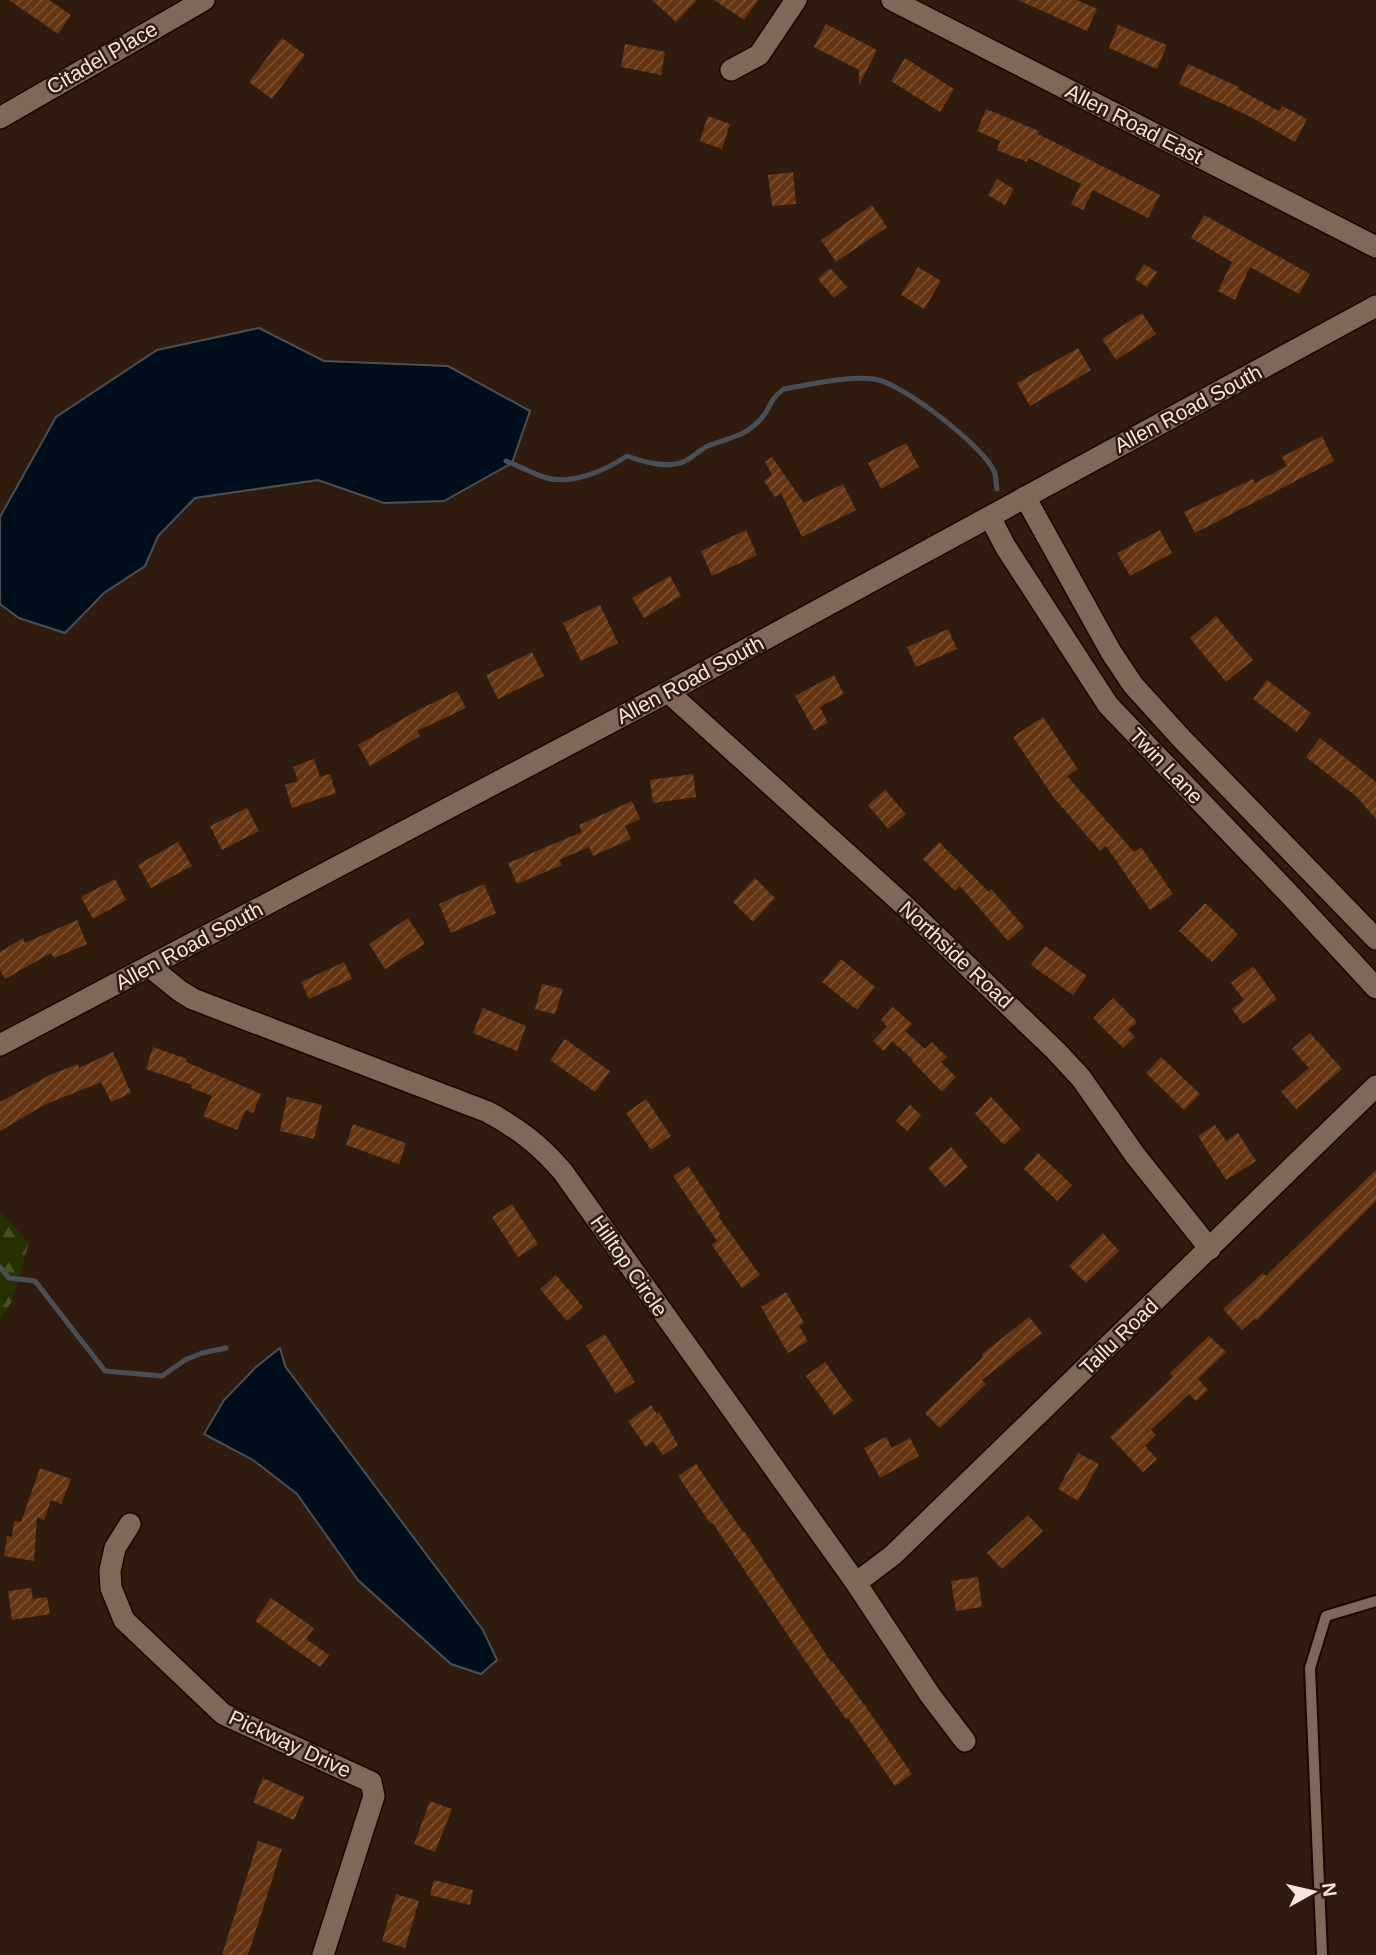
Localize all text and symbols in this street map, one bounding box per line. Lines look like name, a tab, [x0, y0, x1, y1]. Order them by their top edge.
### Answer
street label: Citadel Place	[42, 17, 161, 98]
street label: Allen Road East	[1062, 79, 1207, 168]
street label: Allen Road South	[1110, 360, 1265, 457]
street label: Allen Road South	[612, 631, 767, 728]
street label: Twin Lane	[1125, 723, 1208, 808]
street label: Northside Road	[895, 896, 1018, 1013]
street label: Allen Road South	[111, 897, 266, 994]
street label: Hilltop Circle	[586, 1211, 673, 1321]
street label: Tallu Road	[1075, 1294, 1162, 1379]
street label: Pickway Drive	[226, 1705, 355, 1782]
north arrow	[1278, 1857, 1348, 1927]
text: N	[1318, 1881, 1341, 1898]

